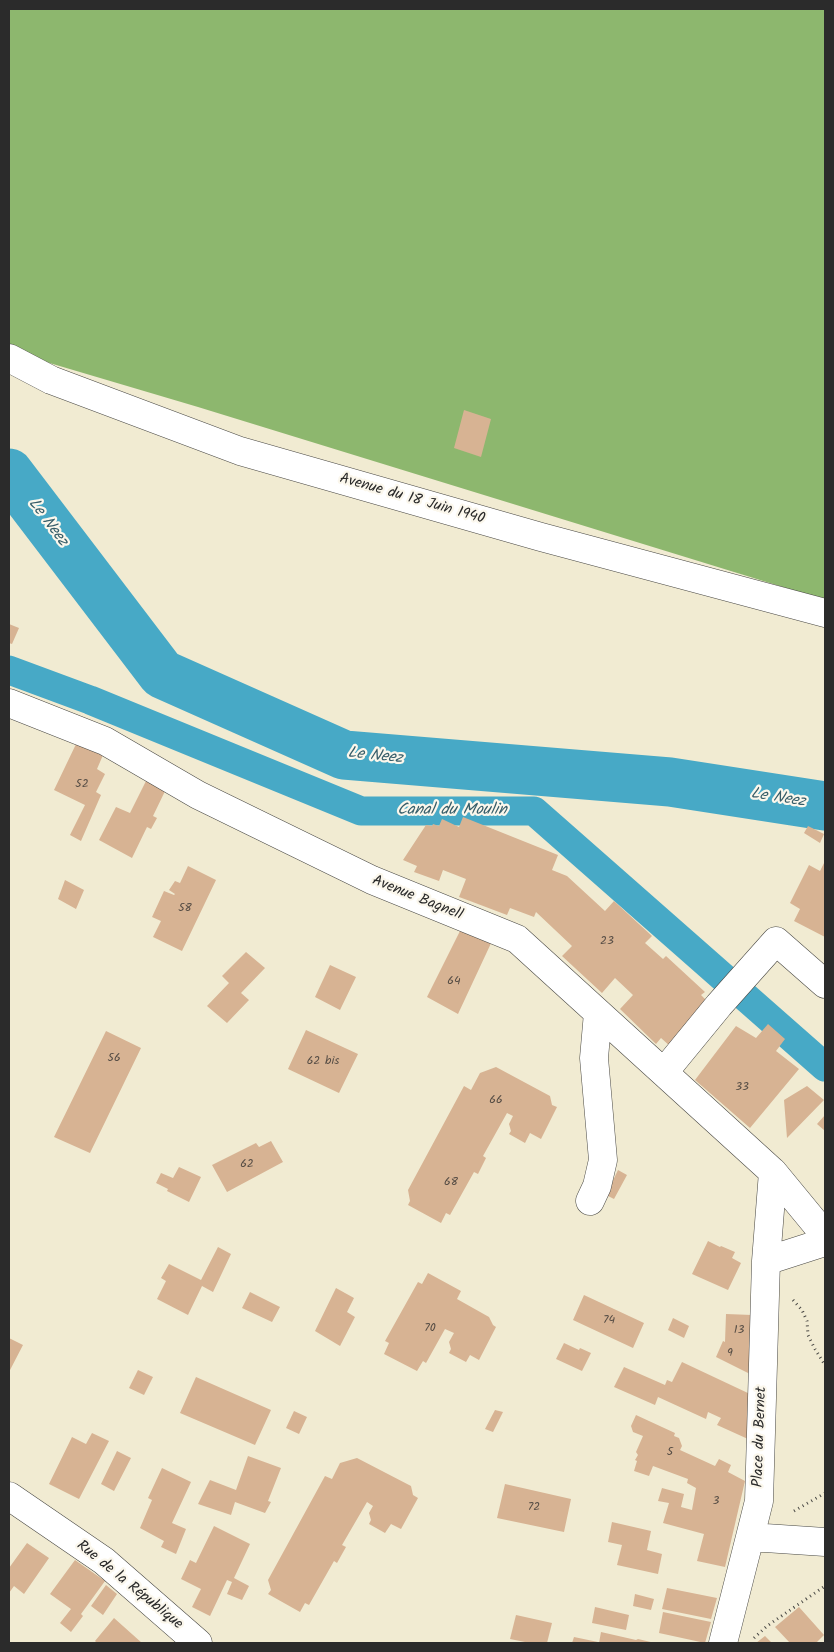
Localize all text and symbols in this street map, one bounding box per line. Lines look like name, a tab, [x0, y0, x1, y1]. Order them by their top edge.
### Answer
street label: Avenue du 18 Juin 1940	[337, 471, 487, 529]
water label: Le Neez	[23, 495, 71, 551]
water label: Le Neez	[347, 745, 403, 769]
house number: 52	[75, 778, 89, 792]
water label: Le Neez	[750, 785, 806, 813]
water label: Canal du Moulin	[397, 801, 507, 821]
street label: Avenue Bagnell	[369, 873, 465, 925]
house number: 58	[178, 902, 192, 916]
house number: 23	[600, 935, 614, 949]
house number: 64	[447, 975, 461, 989]
house number: 56	[107, 1052, 121, 1066]
house number: 62 bis	[307, 1055, 339, 1069]
house number: 33	[735, 1081, 749, 1095]
house number: 66	[489, 1094, 503, 1108]
house number: 62	[240, 1158, 254, 1172]
house number: 68	[444, 1176, 458, 1190]
house number: 74	[603, 1314, 615, 1328]
house number: 70	[424, 1322, 436, 1336]
house number: 13	[734, 1324, 744, 1338]
house number: 9	[727, 1347, 733, 1361]
street label: Place du Bernet	[750, 1386, 772, 1488]
house number: 5	[667, 1446, 673, 1460]
house number: 3	[713, 1495, 719, 1509]
house number: 72	[528, 1501, 540, 1515]
street label: Rue de la République	[72, 1538, 186, 1634]

